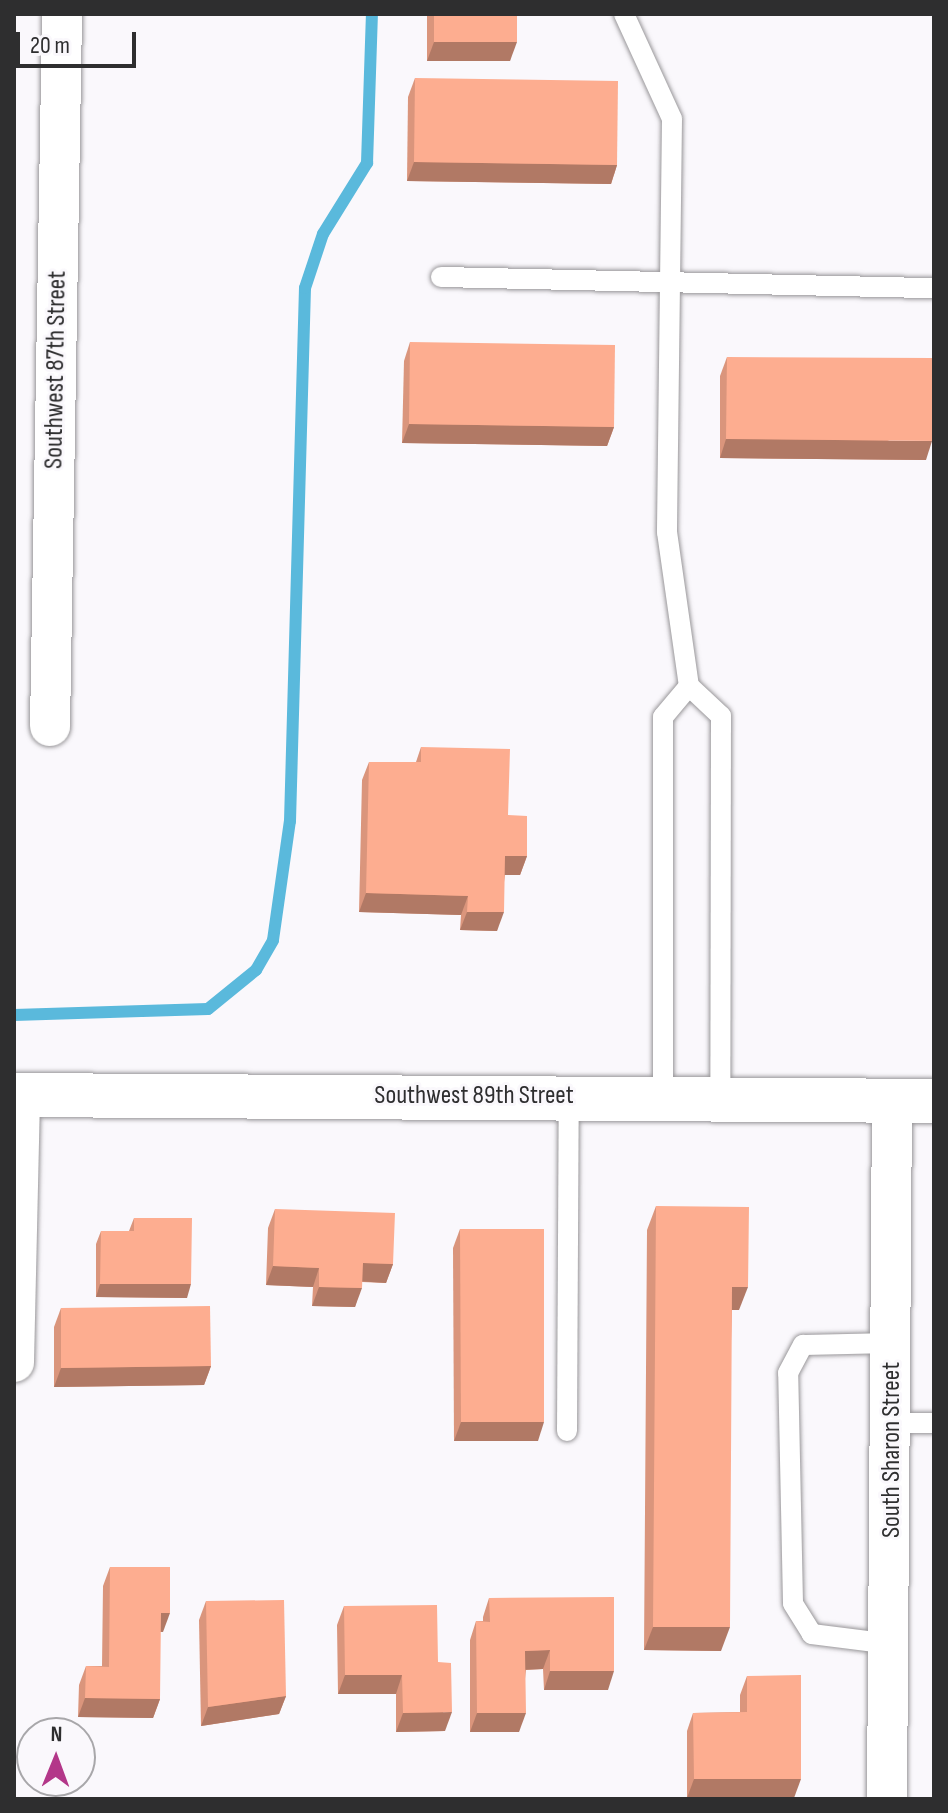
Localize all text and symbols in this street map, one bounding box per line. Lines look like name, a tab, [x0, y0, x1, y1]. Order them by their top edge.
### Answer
scale bar	[20, 16, 140, 66]
text: 20 m	[30, 31, 70, 60]
street label: Southwest 87th Street	[39, 271, 73, 469]
street label: Southwest 89th Street	[374, 1080, 574, 1112]
street label: South Sharon Street	[876, 1362, 908, 1538]
north arrow	[16, 1717, 96, 1797]
text: N	[50, 1721, 63, 1748]

